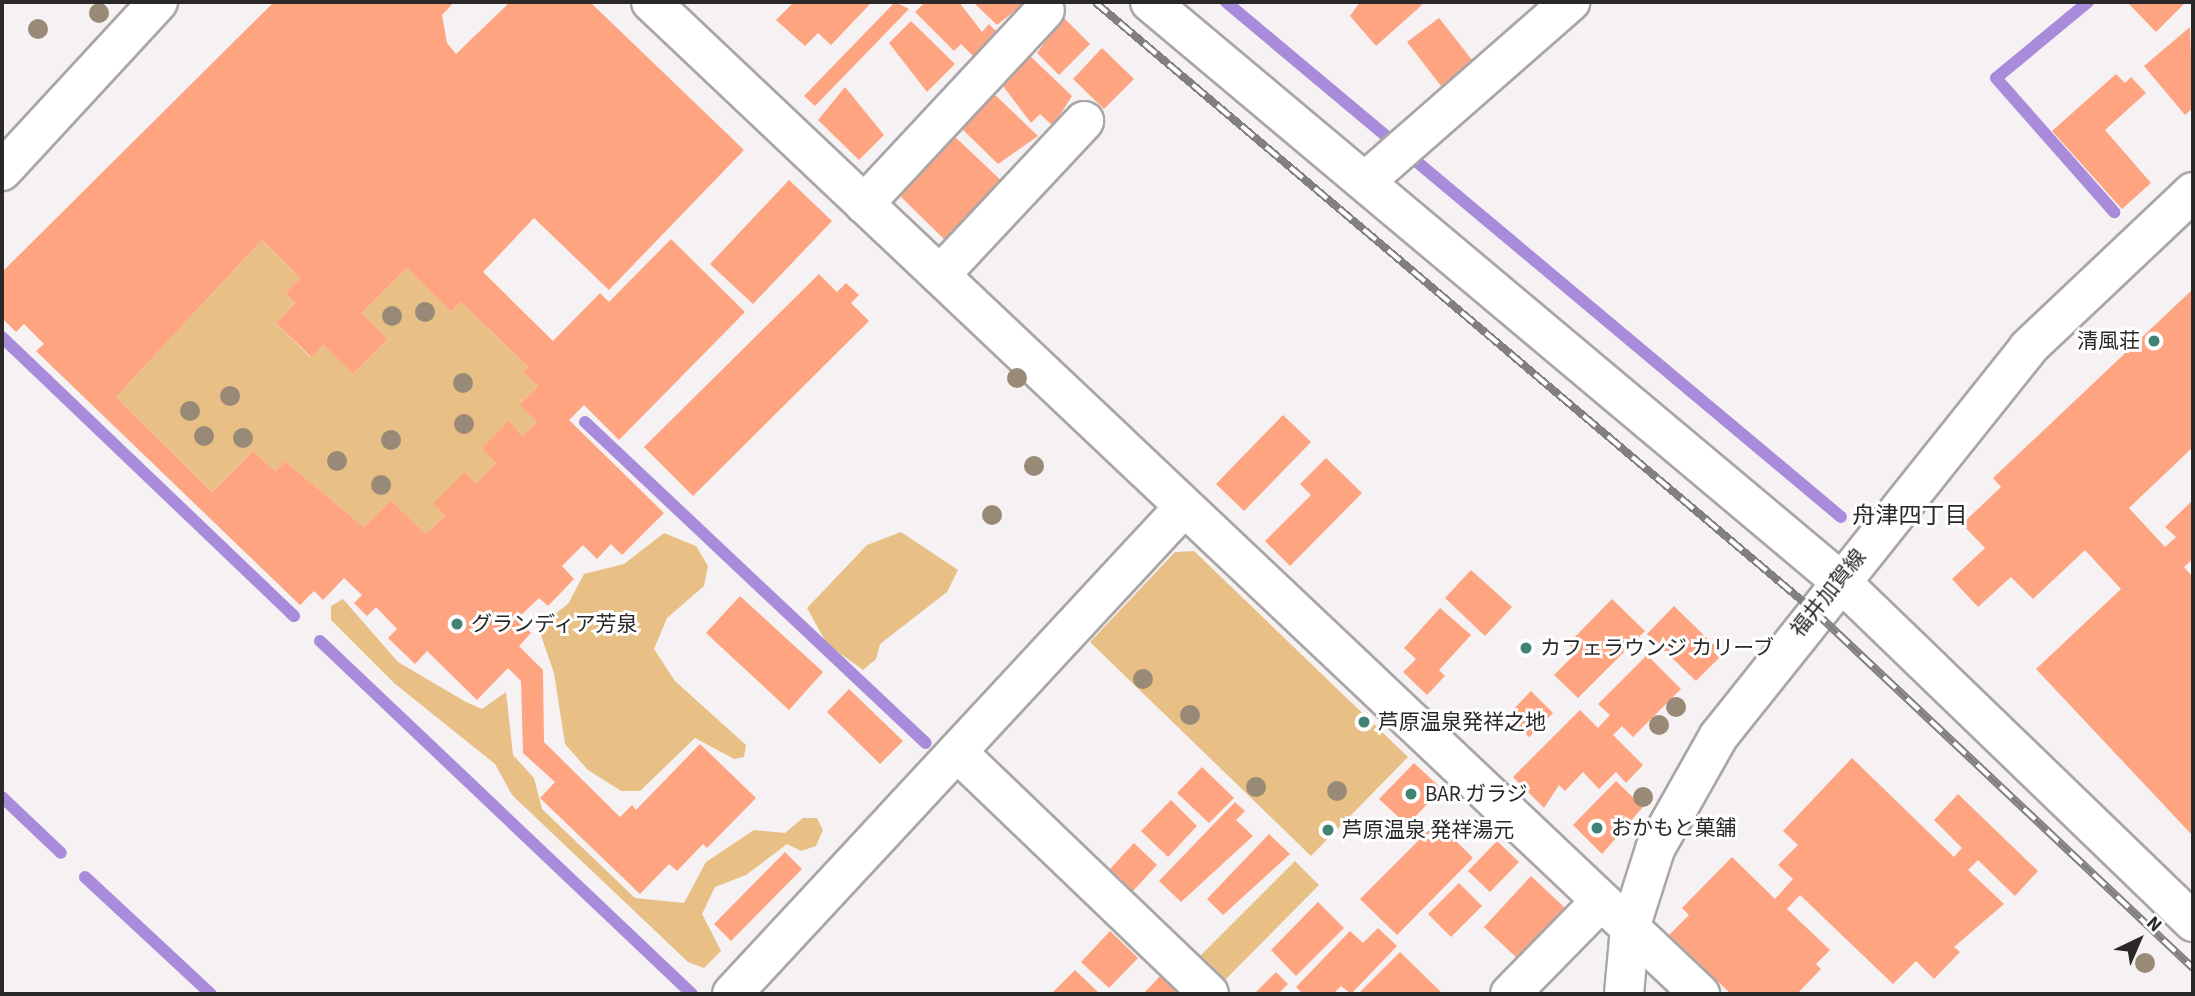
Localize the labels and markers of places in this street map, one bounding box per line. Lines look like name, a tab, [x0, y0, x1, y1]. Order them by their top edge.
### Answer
place label: 清風荘	[2077, 328, 2140, 354]
marker: 清風荘	[2146, 333, 2162, 349]
place label: グランディア芳泉	[471, 611, 639, 637]
marker: グランディア芳泉	[449, 616, 465, 632]
place label: カフェラウンジ カリーブ	[1540, 635, 1775, 661]
marker: カフェラウンジ カリーブ	[1518, 640, 1534, 656]
place label: 芦原温泉発祥之地	[1378, 709, 1546, 735]
marker: 芦原温泉発祥之地	[1356, 714, 1372, 730]
place label: BAR ガラジ	[1425, 781, 1528, 807]
marker: BAR ガラジ	[1403, 786, 1419, 802]
place label: おかもと菓舗	[1611, 815, 1737, 841]
place label: 芦原温泉 発祥湯元	[1342, 817, 1514, 843]
marker: おかもと菓舗	[1589, 820, 1605, 836]
marker: 芦原温泉 発祥湯元	[1320, 822, 1336, 838]

